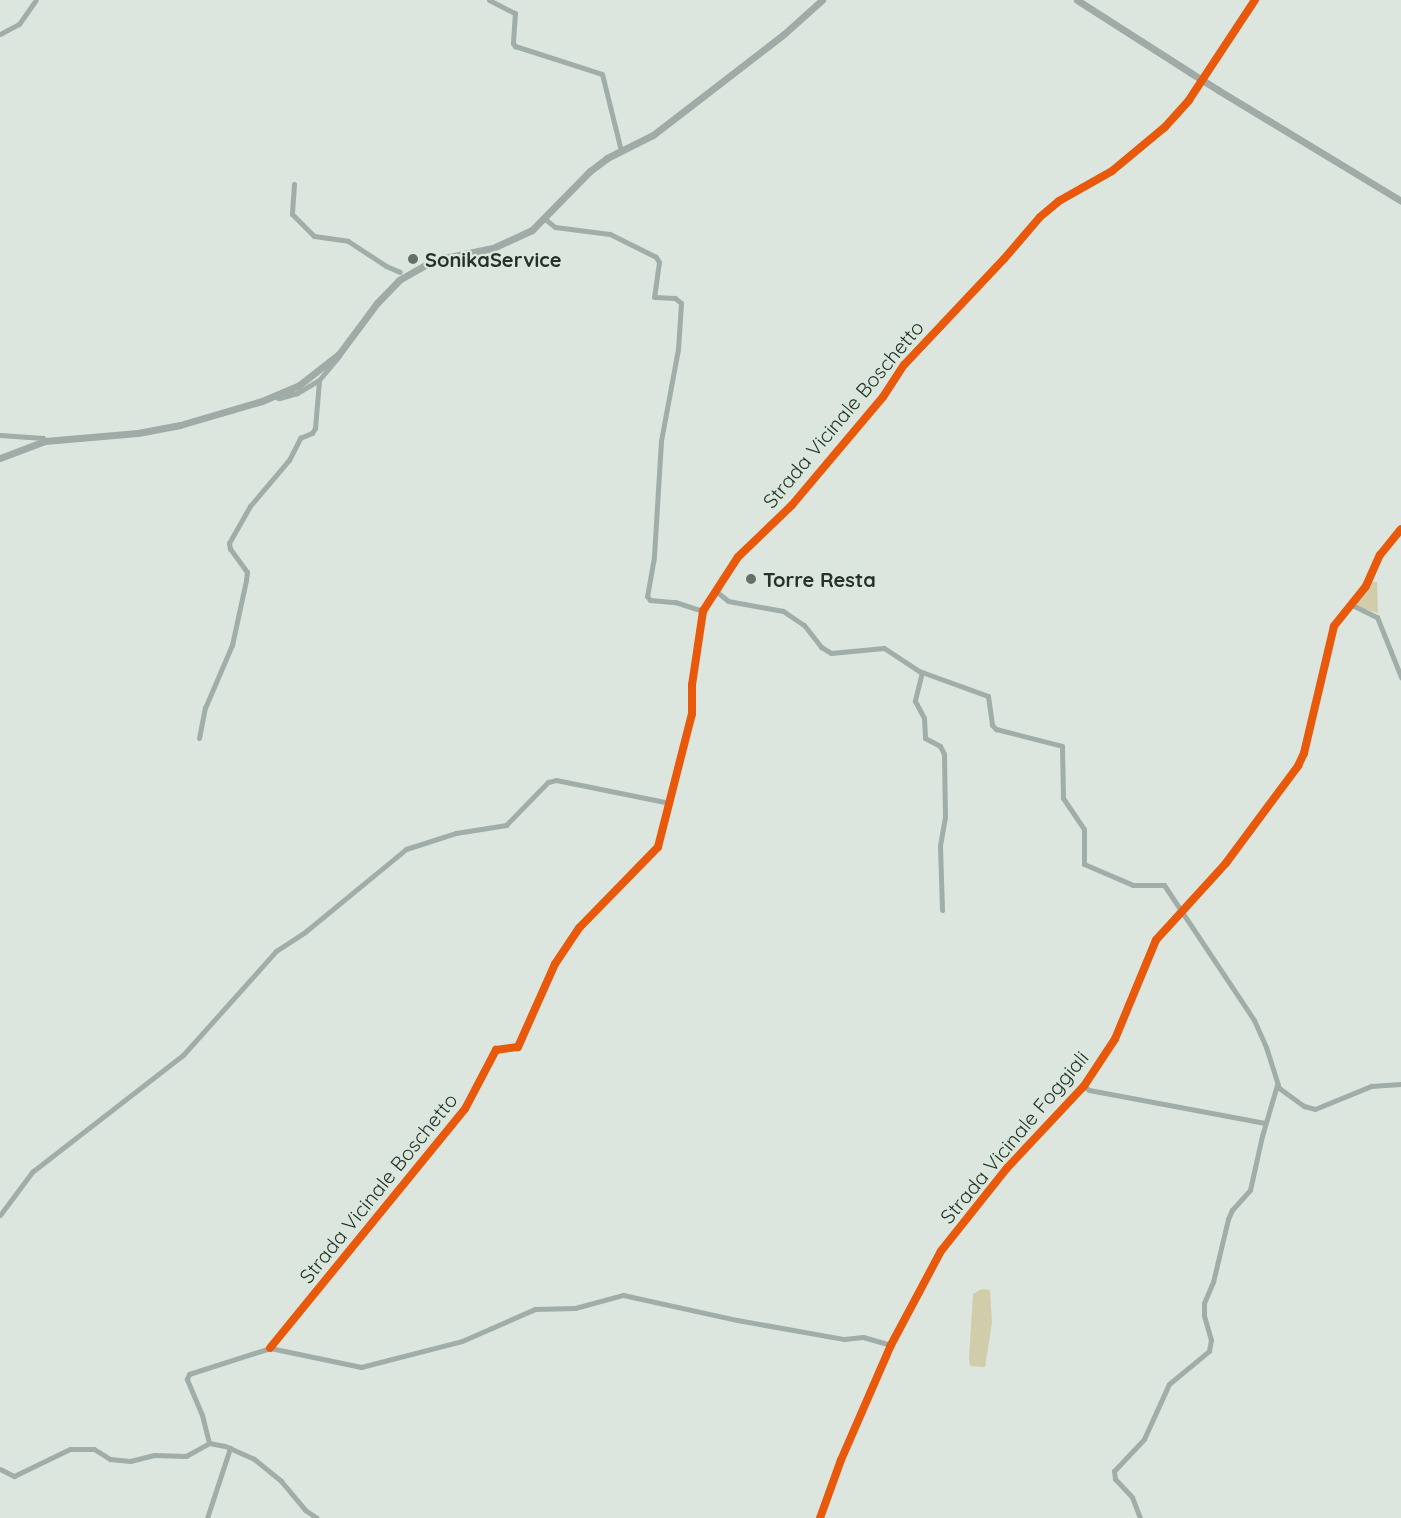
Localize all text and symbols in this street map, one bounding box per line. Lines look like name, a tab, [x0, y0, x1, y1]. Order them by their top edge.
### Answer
place label: SonikaService	[425, 247, 561, 271]
marker: SonikaService	[406, 252, 420, 266]
street label: Strada Vicinale Boschetto	[758, 315, 928, 513]
place label: Torre Resta	[763, 567, 876, 591]
marker: Torre Resta	[744, 572, 758, 586]
street label: Strada Vicinale Foggiali	[935, 1046, 1093, 1228]
street label: Strada Vicinale Boschetto	[294, 1088, 462, 1288]

